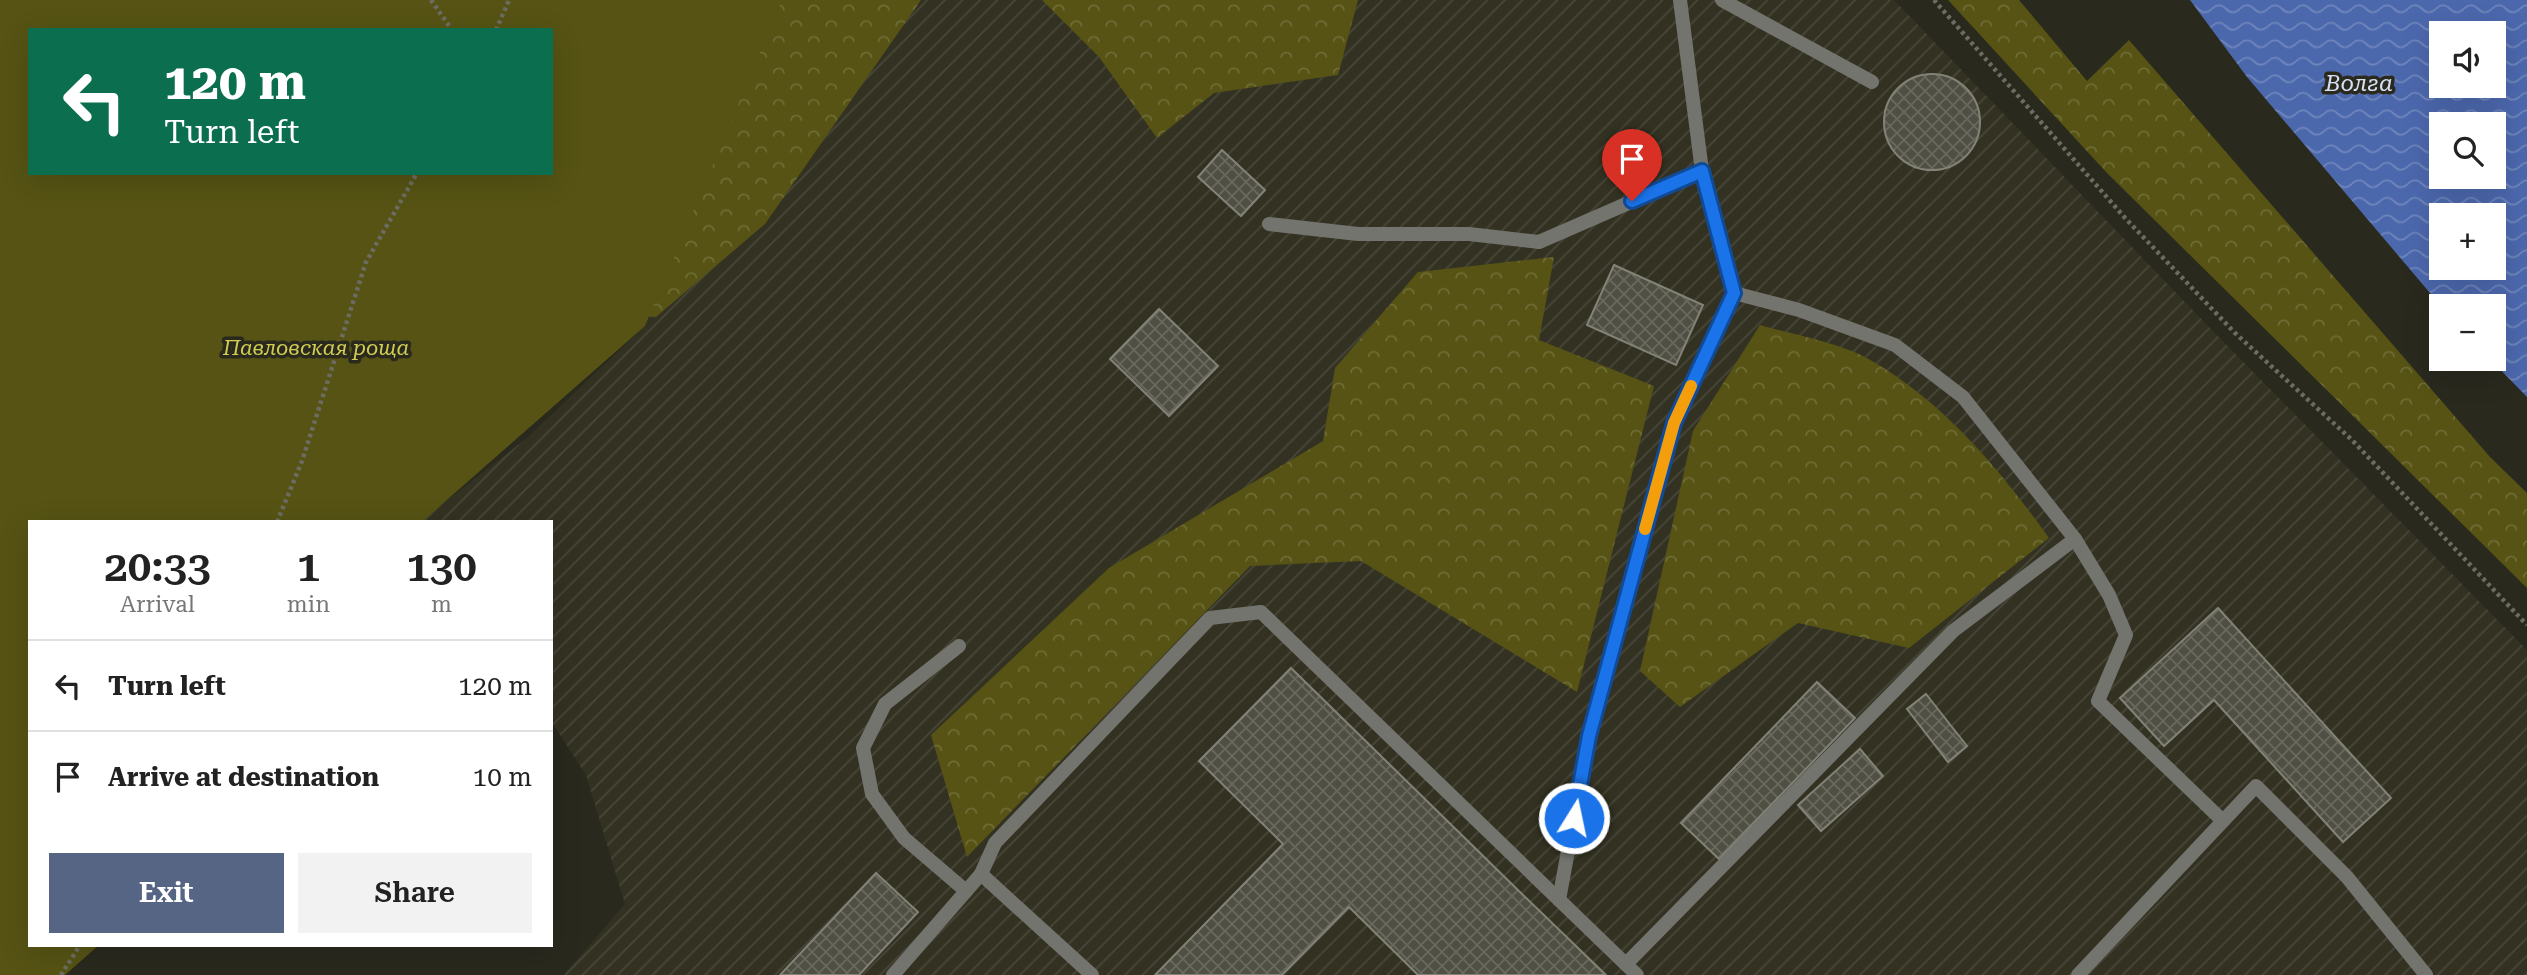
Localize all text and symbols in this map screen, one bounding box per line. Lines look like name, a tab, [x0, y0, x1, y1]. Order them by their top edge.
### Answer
map controls	[2429, 21, 2506, 371]
button: sound	[2429, 21, 2506, 98]
text: 120 m	[164, 54, 306, 111]
icon: left	[49, 56, 140, 147]
water label: Волга	[2324, 70, 2393, 97]
button: search	[2429, 112, 2506, 189]
text: Turn left	[164, 113, 299, 151]
pin	[1602, 129, 1662, 201]
icon: arrive	[1613, 140, 1651, 178]
button: +	[2429, 203, 2506, 280]
button: −	[2429, 294, 2506, 371]
park label: Павловская роща	[222, 336, 409, 360]
text: 20:33	[104, 542, 211, 591]
text: 1	[297, 542, 320, 591]
text: 130	[406, 542, 477, 591]
text: Arrival	[120, 591, 195, 618]
text: min	[287, 591, 330, 618]
text: m	[431, 591, 452, 618]
icon: left	[49, 667, 87, 705]
text: Turn left	[108, 671, 226, 701]
text: 120 m	[458, 671, 532, 701]
icon: arrive	[49, 758, 87, 796]
text: Arrive at destination	[108, 762, 379, 792]
text: 10 m	[473, 762, 532, 792]
position arrow	[1537, 781, 1611, 855]
button: Exit	[49, 853, 284, 933]
button: Share	[298, 853, 532, 933]

